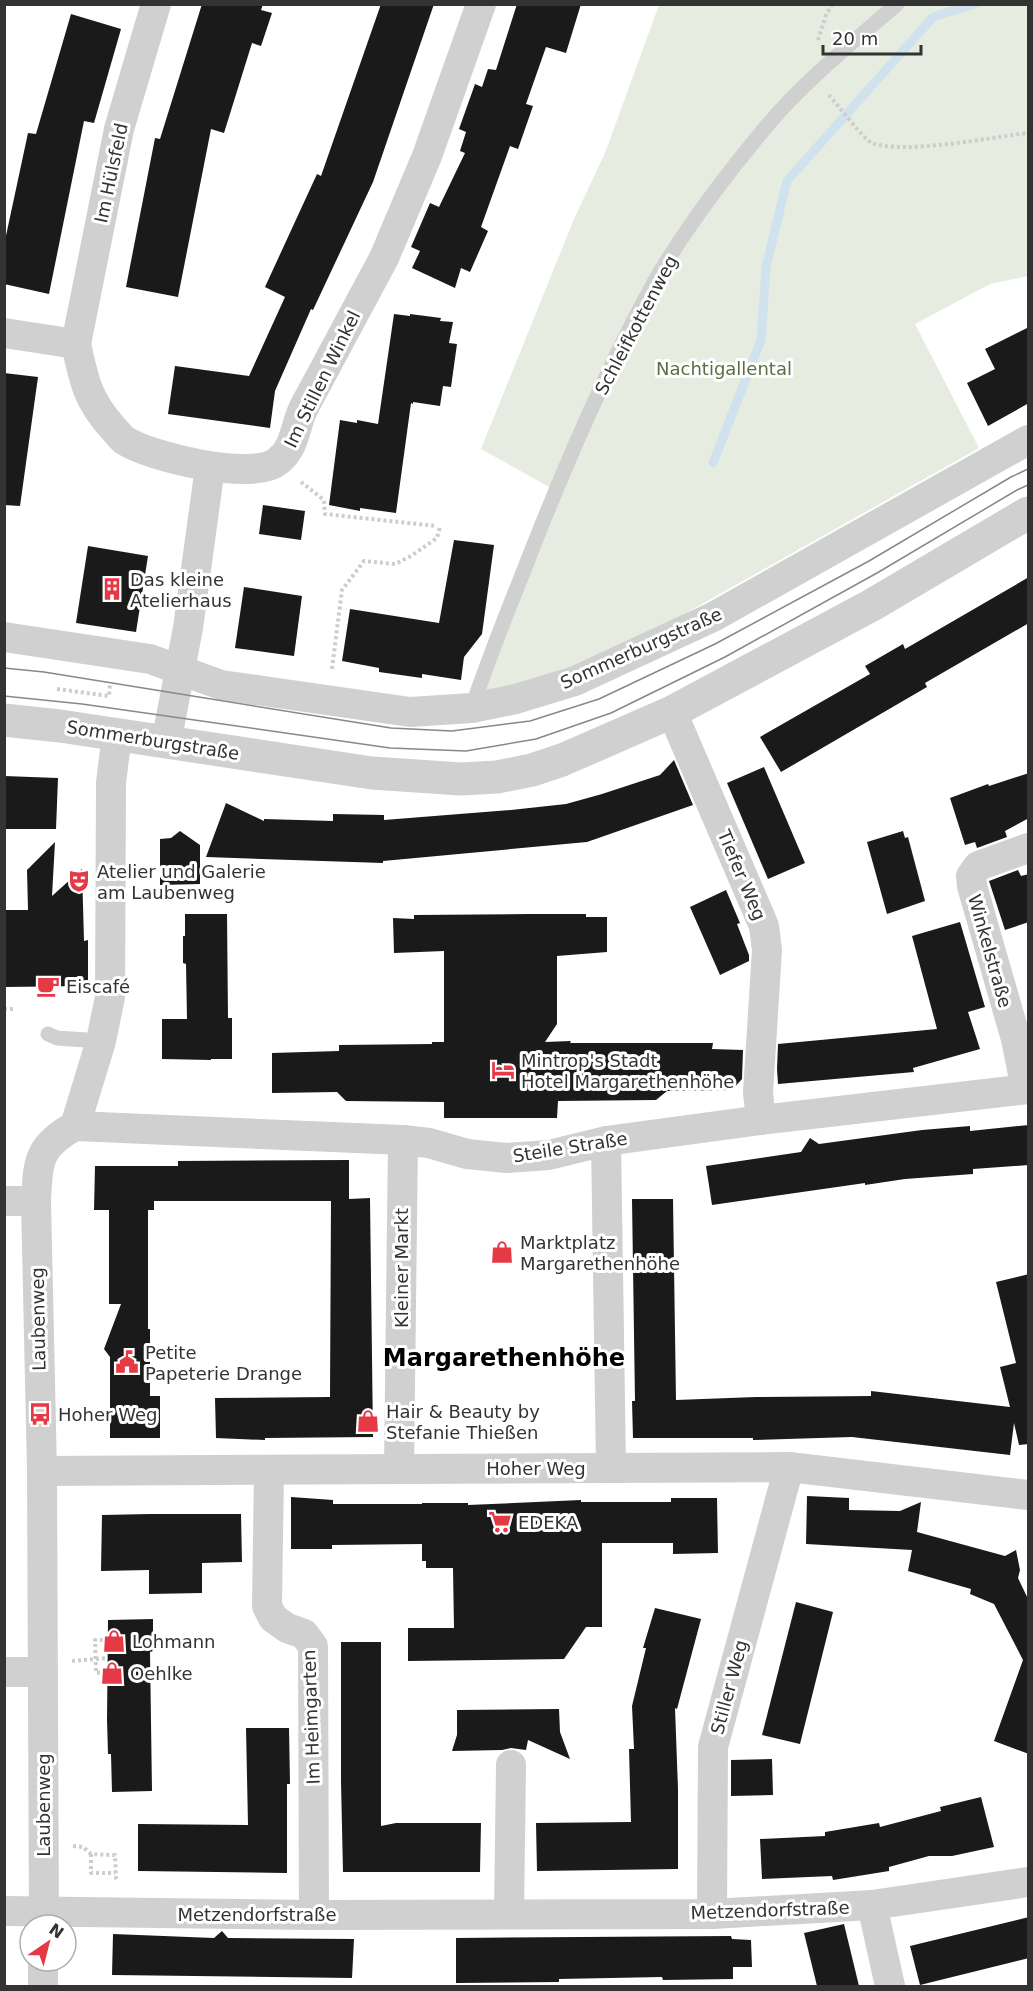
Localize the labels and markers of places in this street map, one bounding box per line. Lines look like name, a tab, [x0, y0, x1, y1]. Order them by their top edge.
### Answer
place label: Das kleine Atelierhaus	[130, 569, 232, 611]
building icon: Das kleine Atelierhaus	[99, 576, 125, 602]
place label: Atelier und Galerie am Laubenweg	[97, 861, 266, 903]
theatre icon: Atelier und Galerie am Laubenweg	[66, 868, 92, 894]
cafe icon: Eiscafé	[35, 973, 61, 999]
place label: Eiscafé	[66, 976, 130, 997]
place label: Mintrop's Stadt Hotel Margarethenhöhe	[521, 1050, 734, 1092]
hotel icon: Mintrop's Stadt Hotel Margarethenhöhe	[490, 1057, 516, 1083]
place label: Marktplatz Margarethenhöhe	[520, 1232, 680, 1274]
shop icon: Marktplatz Margarethenhöhe	[489, 1239, 515, 1265]
place label: Petite Papeterie Drange	[145, 1342, 302, 1384]
public building icon: Petite Papeterie Drange	[114, 1349, 140, 1375]
bus stop icon: Hoher Weg	[27, 1401, 53, 1427]
place label: Hair & Beauty by Stefanie Thießen	[386, 1401, 540, 1443]
place label: Hoher Weg	[58, 1404, 157, 1425]
shop icon: Hair & Beauty by Stefanie Thießen	[355, 1408, 381, 1434]
supermarket icon: EDEKA	[487, 1509, 513, 1535]
place label: EDEKA	[518, 1512, 579, 1533]
shop icon: Lohmann	[101, 1628, 127, 1654]
place label: Lohmann	[132, 1631, 216, 1652]
shop icon: Oehlke	[99, 1660, 125, 1686]
place label: Oehlke	[130, 1663, 193, 1684]

